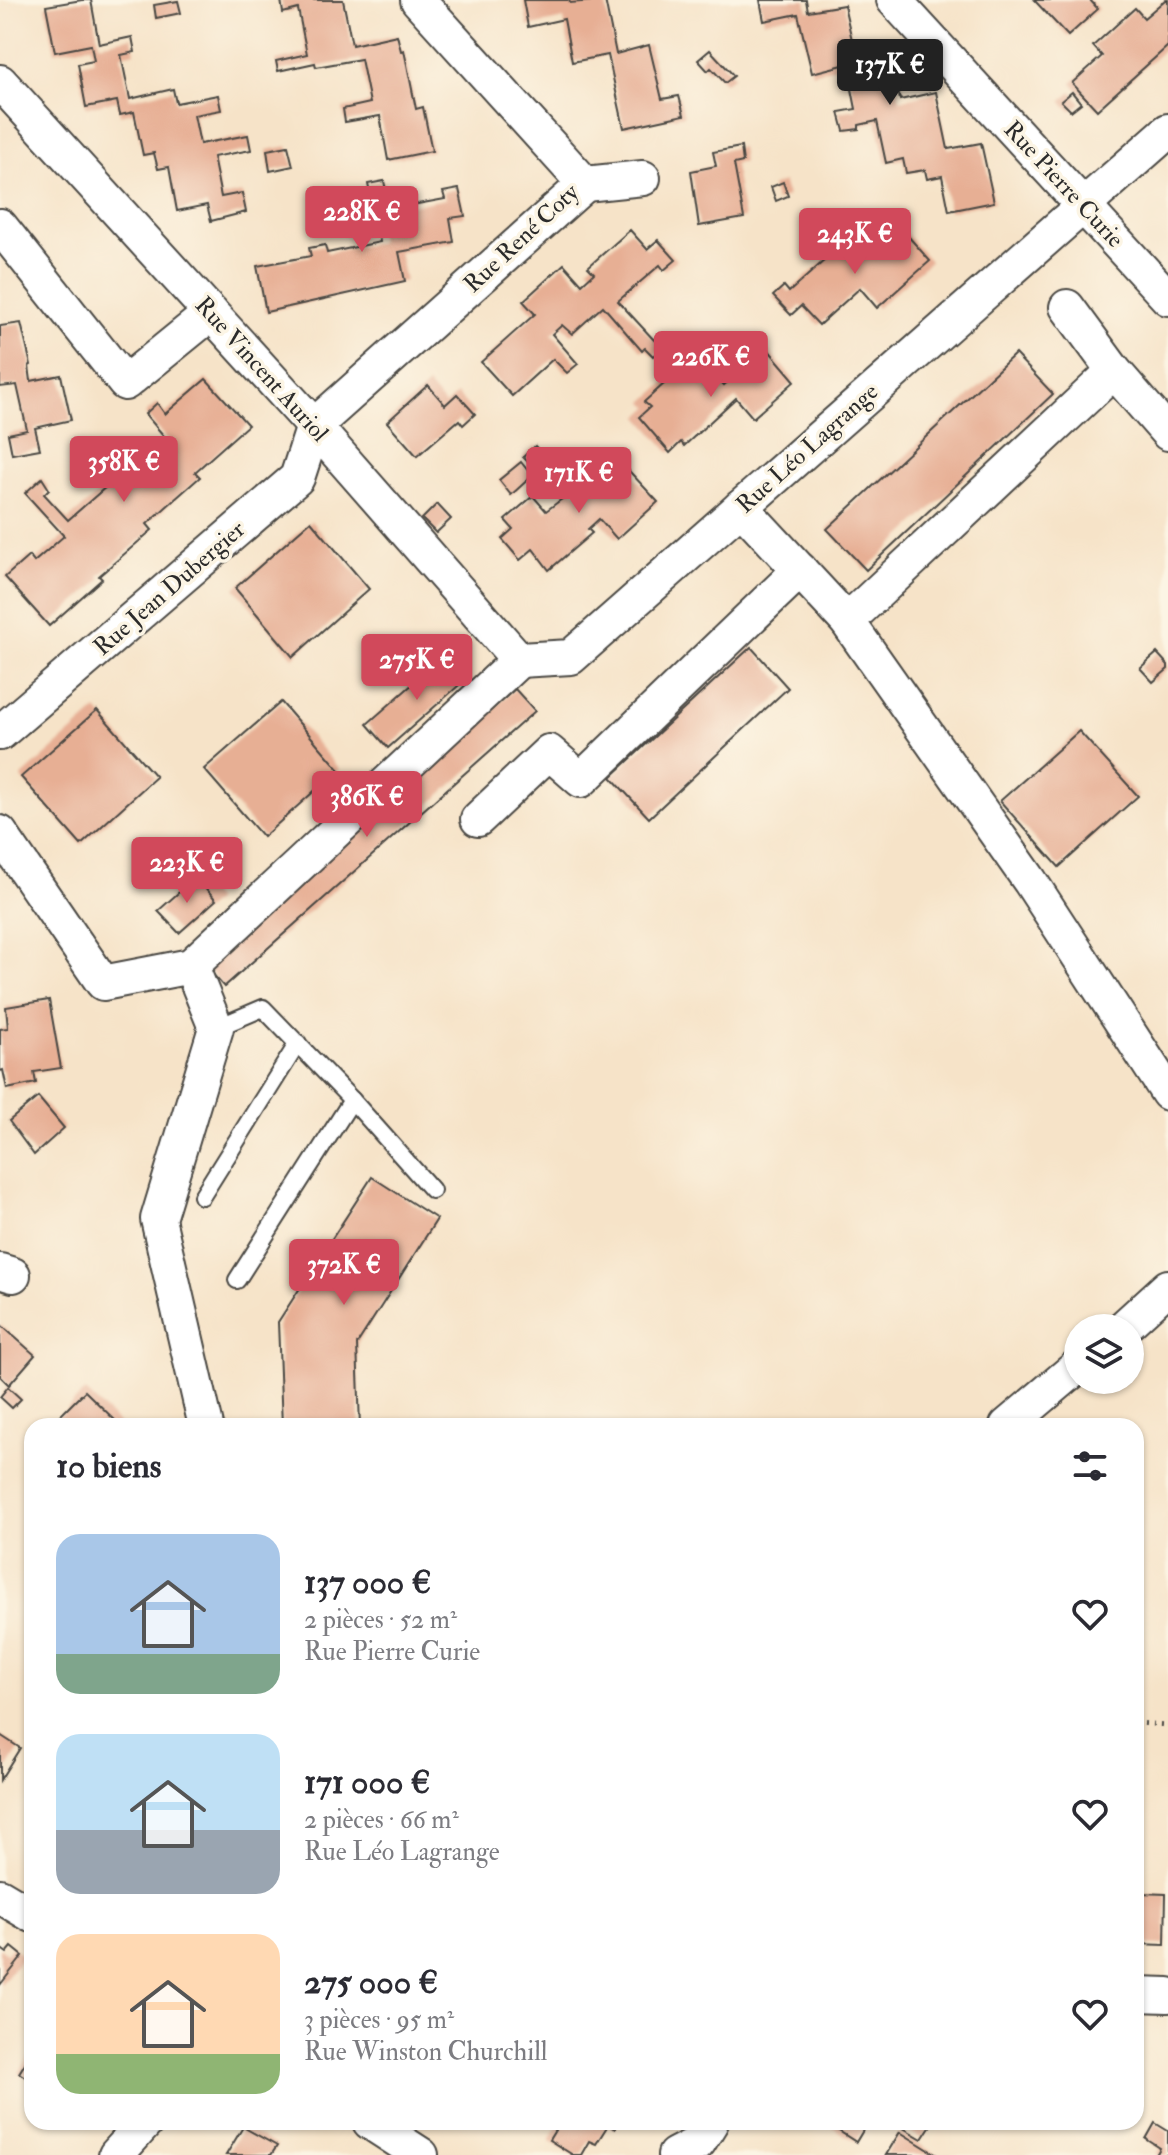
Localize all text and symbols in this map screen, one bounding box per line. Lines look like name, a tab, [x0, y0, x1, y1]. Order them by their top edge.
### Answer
pin: 137K €	[825, 39, 955, 107]
text: 137K €	[855, 49, 925, 81]
street label: Rue Pierre Curie	[997, 114, 1130, 254]
street label: Rue René Coty	[457, 177, 586, 300]
pin: 228K €	[297, 186, 427, 254]
text: 228K €	[323, 196, 401, 228]
pin: 243K €	[790, 208, 920, 276]
text: 243K €	[817, 218, 893, 250]
street label: Rue Vincent Auriol	[188, 290, 335, 449]
pin: 226K €	[646, 331, 776, 399]
text: 226K €	[672, 341, 750, 373]
street label: Rue Léo Lagrange	[730, 376, 885, 520]
pin: 358K €	[59, 436, 189, 504]
text: 358K €	[88, 446, 160, 478]
pin: 171K €	[514, 447, 644, 515]
text: 171K €	[544, 457, 614, 489]
street label: Rue Jean Dubergier	[87, 514, 251, 663]
pin: 275K €	[352, 634, 482, 702]
text: 275K €	[379, 644, 455, 676]
pin: 386K €	[302, 771, 432, 839]
text: 386K €	[330, 781, 404, 813]
pin: 223K €	[122, 837, 252, 905]
text: 223K €	[149, 847, 225, 879]
pin: 372K €	[279, 1239, 409, 1307]
text: 372K €	[307, 1249, 381, 1281]
map controls	[1064, 1314, 1144, 1394]
button: layers	[1064, 1314, 1144, 1394]
icon: filters	[1068, 1444, 1112, 1488]
text: 10 biens	[56, 1445, 161, 1488]
text: 137 000 €	[304, 1561, 431, 1604]
icon: home	[120, 1566, 216, 1662]
icon: heart	[1068, 1592, 1112, 1636]
text: 2 pièces · 52 m²	[304, 1604, 457, 1636]
text: Rue Pierre Curie	[304, 1636, 480, 1668]
text: 171 000 €	[304, 1761, 430, 1804]
icon: home	[120, 1766, 216, 1862]
icon: heart	[1068, 1792, 1112, 1836]
text: 2 pièces · 66 m²	[304, 1804, 459, 1836]
text: Rue Léo Lagrange	[304, 1836, 500, 1868]
text: 275 000 €	[304, 1961, 438, 2004]
icon: home	[120, 1966, 216, 2062]
icon: heart	[1068, 1992, 1112, 2036]
text: 3 pièces · 95 m²	[304, 2004, 454, 2036]
text: Rue Winston Churchill	[304, 2036, 547, 2068]

